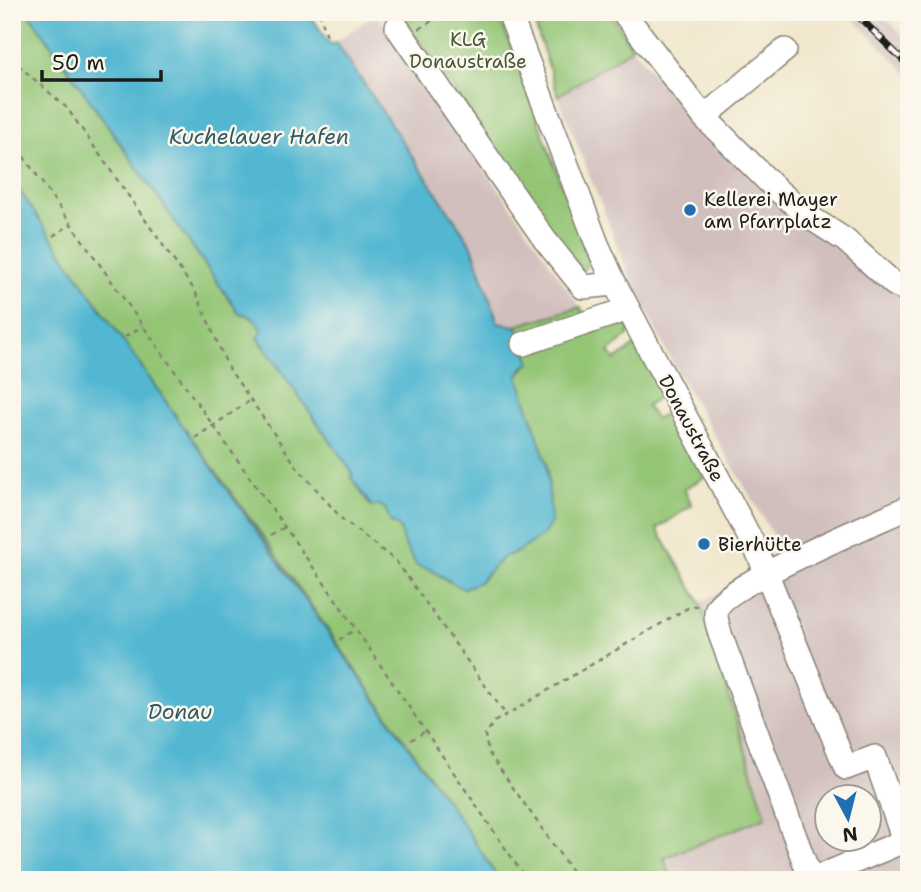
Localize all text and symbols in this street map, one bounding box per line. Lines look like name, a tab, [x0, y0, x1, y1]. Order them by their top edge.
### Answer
park label: KLG Donaustraße	[409, 27, 527, 74]
scale bar	[42, 38, 161, 82]
text: 50 m	[52, 49, 105, 77]
water label: Kuchelauer Hafen	[169, 123, 349, 151]
place label: Kellerei Mayer am Pfarrplatz	[704, 187, 838, 234]
marker: Kellerei Mayer am Pfarrplatz	[682, 202, 698, 218]
street label: Donaustraße	[653, 370, 730, 486]
place label: Bierhütte	[718, 532, 802, 557]
marker: Bierhütte	[696, 536, 712, 552]
water label: Donau	[148, 698, 212, 726]
north arrow	[813, 784, 883, 854]
text: N	[841, 821, 859, 848]

